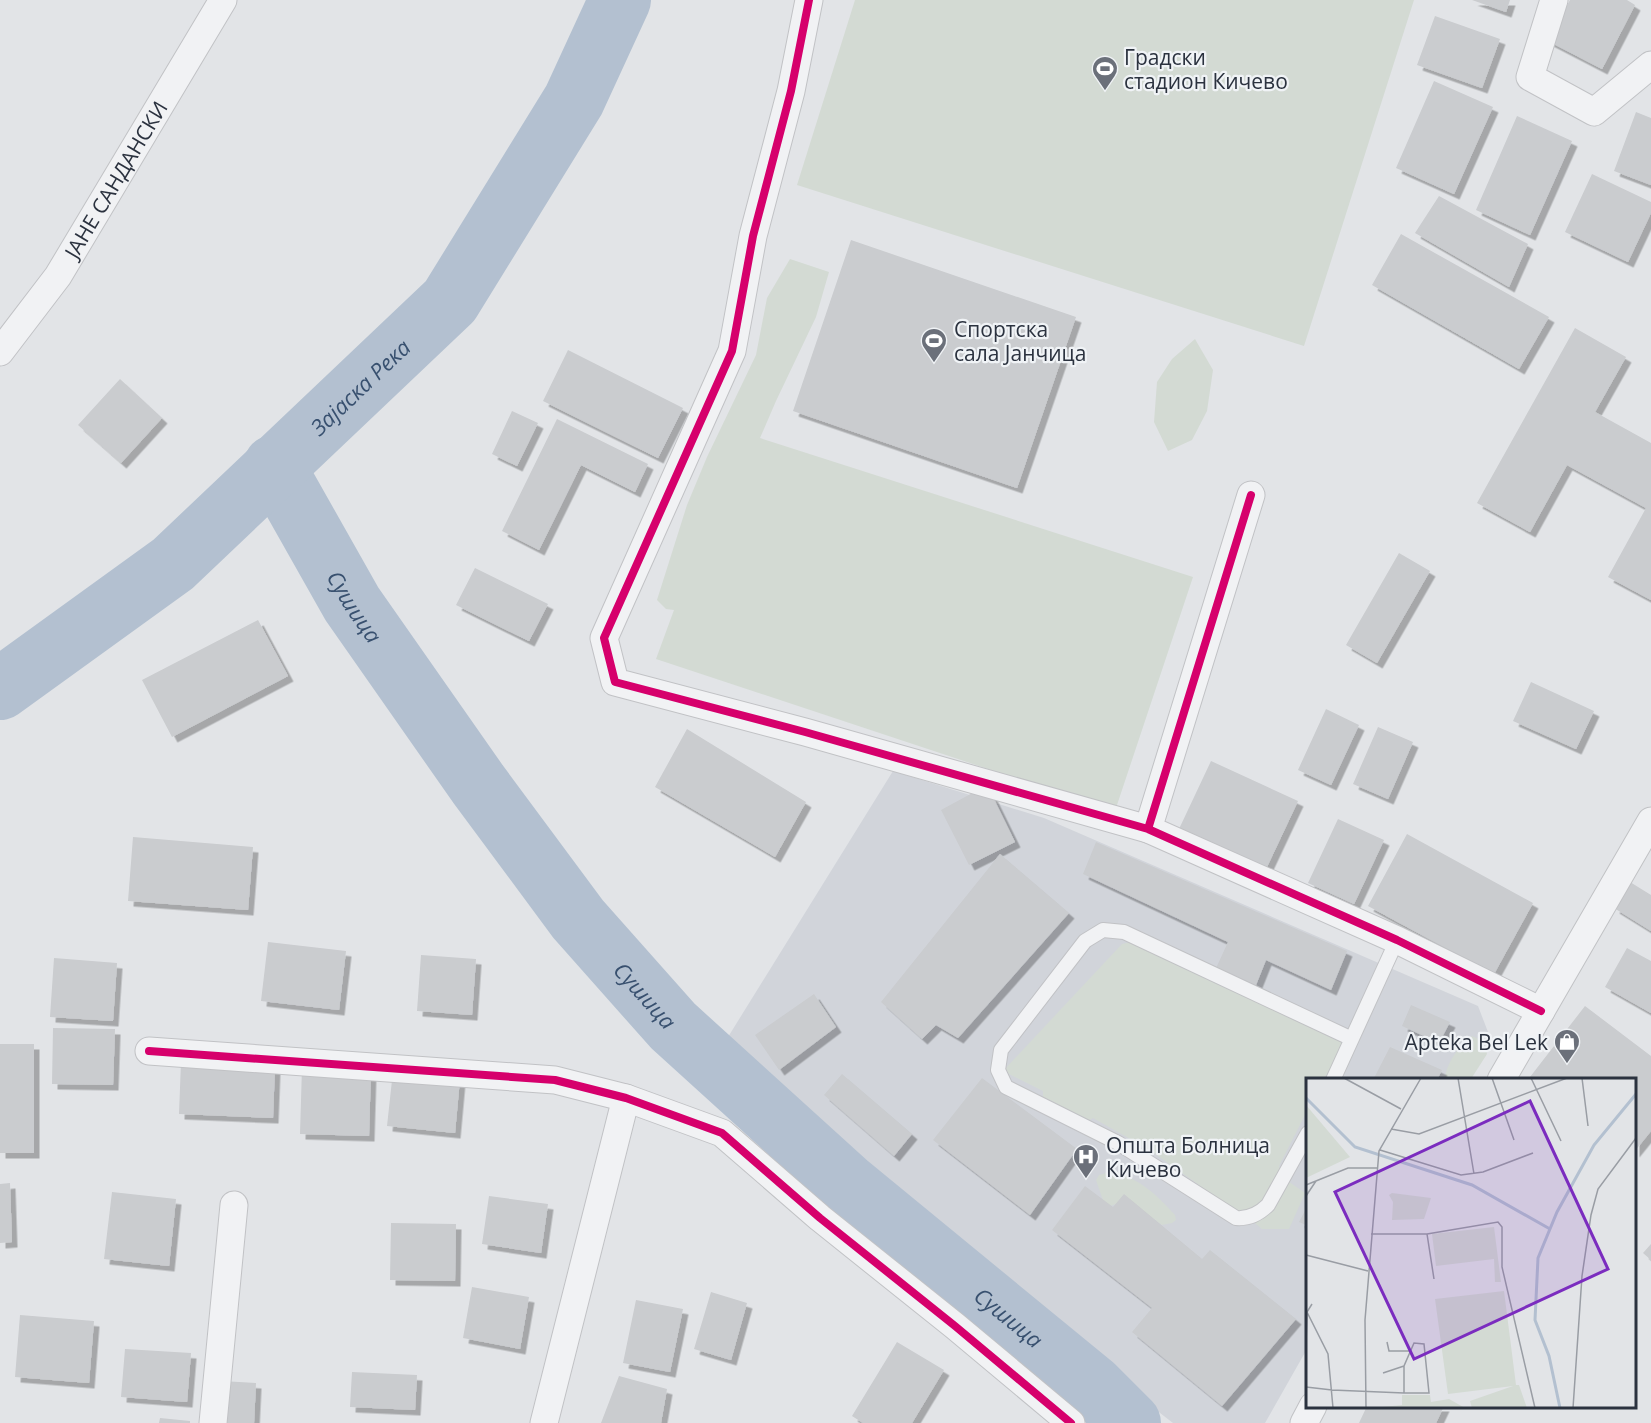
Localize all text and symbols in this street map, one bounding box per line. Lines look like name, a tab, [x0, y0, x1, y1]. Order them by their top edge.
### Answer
place label: Градски стадион Кичево	[1124, 43, 1288, 95]
sports icon: Градски стадион Кичево	[1090, 54, 1120, 92]
street label: ЈАНЕ САНДАНСКИ	[57, 96, 174, 265]
place label: Спортска сала Јанчица	[954, 315, 1086, 367]
sports icon: Спортска сала Јанчица	[919, 326, 949, 364]
water label: Зајаска Река	[303, 332, 416, 442]
water label: Сушица	[321, 565, 389, 648]
water label: Сушица	[608, 955, 683, 1035]
shop icon: Apteka Bel Lek	[1552, 1027, 1582, 1065]
place label: Apteka Bel Lek	[1405, 1028, 1548, 1056]
inset map	[1306, 1078, 1636, 1408]
place label: Општа Болница Кичево	[1106, 1131, 1270, 1183]
hospital icon: Општа Болница Кичево	[1071, 1142, 1101, 1180]
water label: Сушица	[968, 1280, 1050, 1354]

